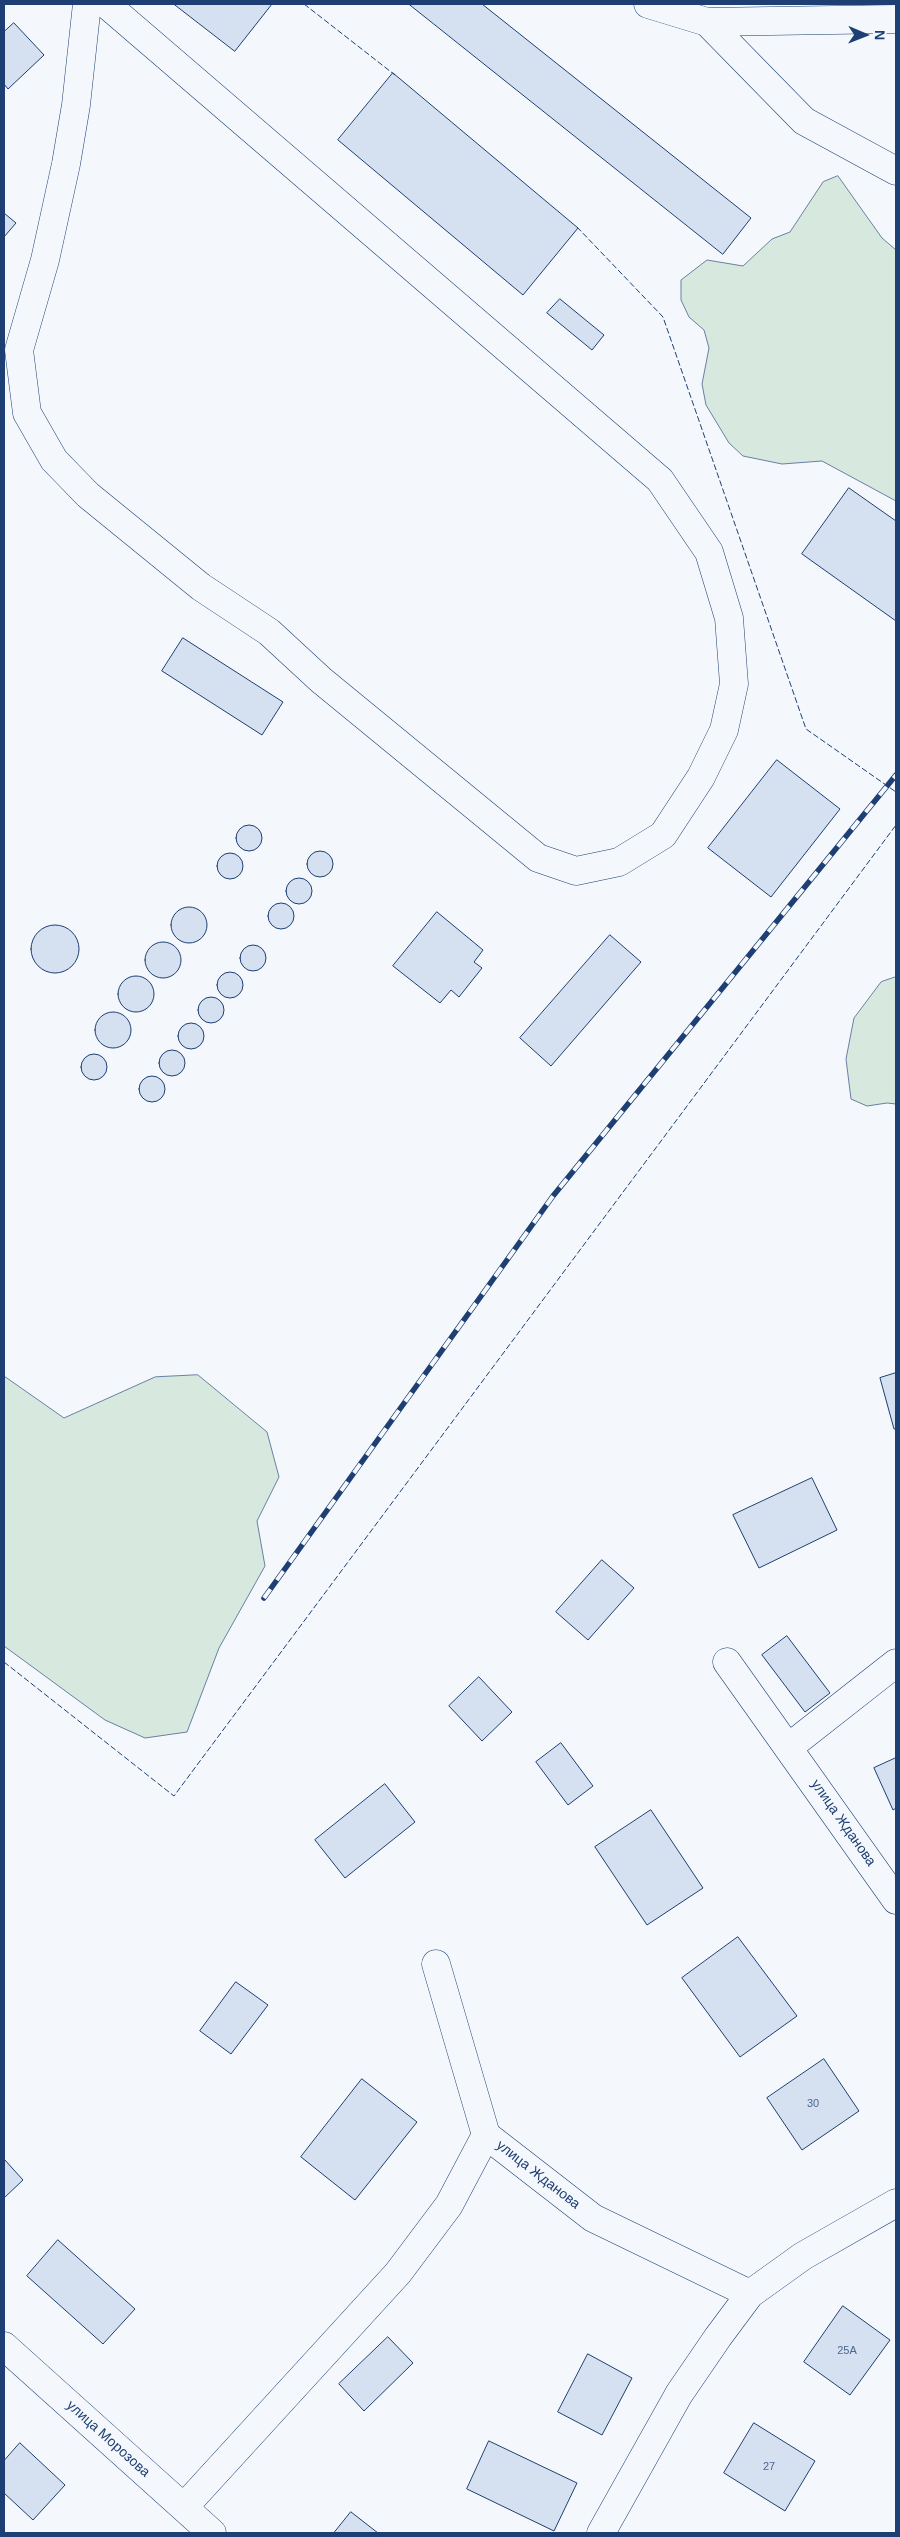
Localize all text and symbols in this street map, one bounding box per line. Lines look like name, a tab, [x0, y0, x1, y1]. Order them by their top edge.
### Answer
north arrow	[840, 10, 890, 60]
text: N	[872, 30, 888, 40]
street label: улица Жданова	[807, 1776, 879, 1870]
house number: 30	[807, 2097, 819, 2111]
street label: улица Жданова	[493, 2137, 583, 2213]
house number: 25А	[837, 2344, 857, 2358]
street label: улица Морозова	[63, 2397, 153, 2481]
house number: 27	[763, 2460, 775, 2474]

